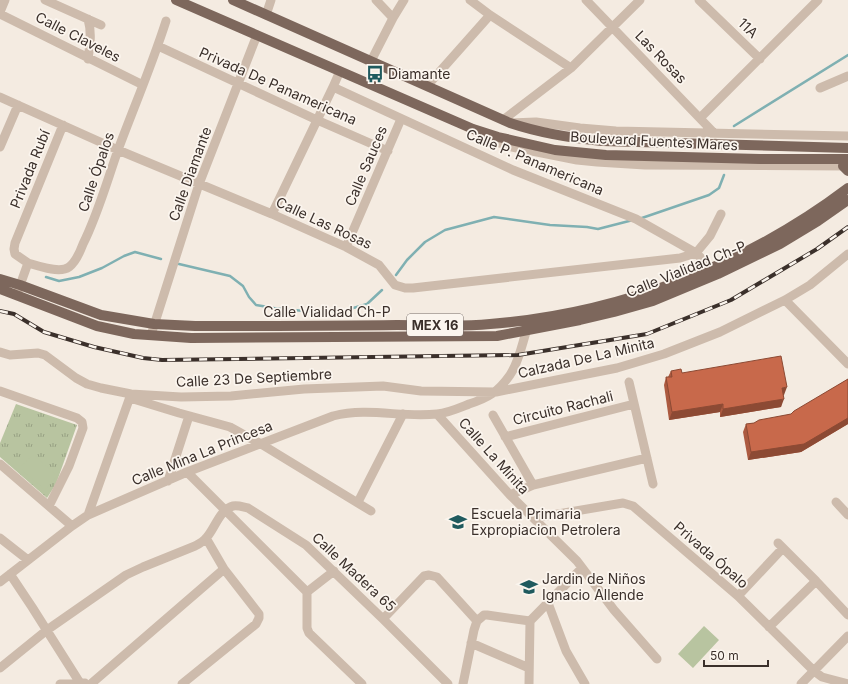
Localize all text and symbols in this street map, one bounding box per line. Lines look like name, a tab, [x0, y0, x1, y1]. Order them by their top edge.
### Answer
street label: Calle Claveles	[33, 8, 123, 65]
street label: 11A	[735, 14, 762, 41]
street label: Las Rosas	[632, 27, 691, 87]
street label: Privada De Panamericana	[197, 43, 360, 128]
bus stop icon: Diamante	[365, 64, 385, 84]
place label: Diamante	[388, 65, 450, 82]
street label: Calle Sauces	[341, 123, 390, 209]
street label: Calle Diamante	[165, 124, 215, 223]
street label: Calle P. Panamericana	[464, 125, 607, 198]
street label: Privada Rubí	[6, 127, 53, 211]
street label: Boulevard Fuentes Mares	[570, 128, 738, 153]
street label: Calle Ópalos	[74, 130, 117, 214]
street label: Calle Las Rosas	[274, 193, 375, 252]
street label: Calle Vialidad Ch-P	[624, 237, 748, 300]
street label: Calle Vialidad Ch-P	[263, 303, 391, 320]
road number: MEX 16	[407, 314, 463, 336]
street label: Calzada De La Minita	[516, 334, 656, 381]
street label: Calle 23 De Septiembre	[176, 365, 332, 390]
street label: Circuito Rachali	[511, 387, 615, 428]
street label: Calle La Minita	[456, 414, 533, 497]
street label: Calle Mina La Princesa	[129, 417, 275, 489]
place label: Escuela Primaria Expropiacion Petrolera	[471, 505, 621, 538]
school or university icon: Escuela Primaria Expropiacion Petrolera	[448, 512, 468, 532]
street label: Privada Ópalo	[671, 518, 752, 592]
street label: Calle Madera 65	[309, 528, 400, 615]
place label: Jardin de Niños Ignacio Allende	[542, 570, 646, 603]
school or university icon: Jardin de Niños Ignacio Allende	[519, 577, 539, 597]
scale bar	[704, 642, 768, 668]
text: 50 m	[710, 648, 739, 663]

